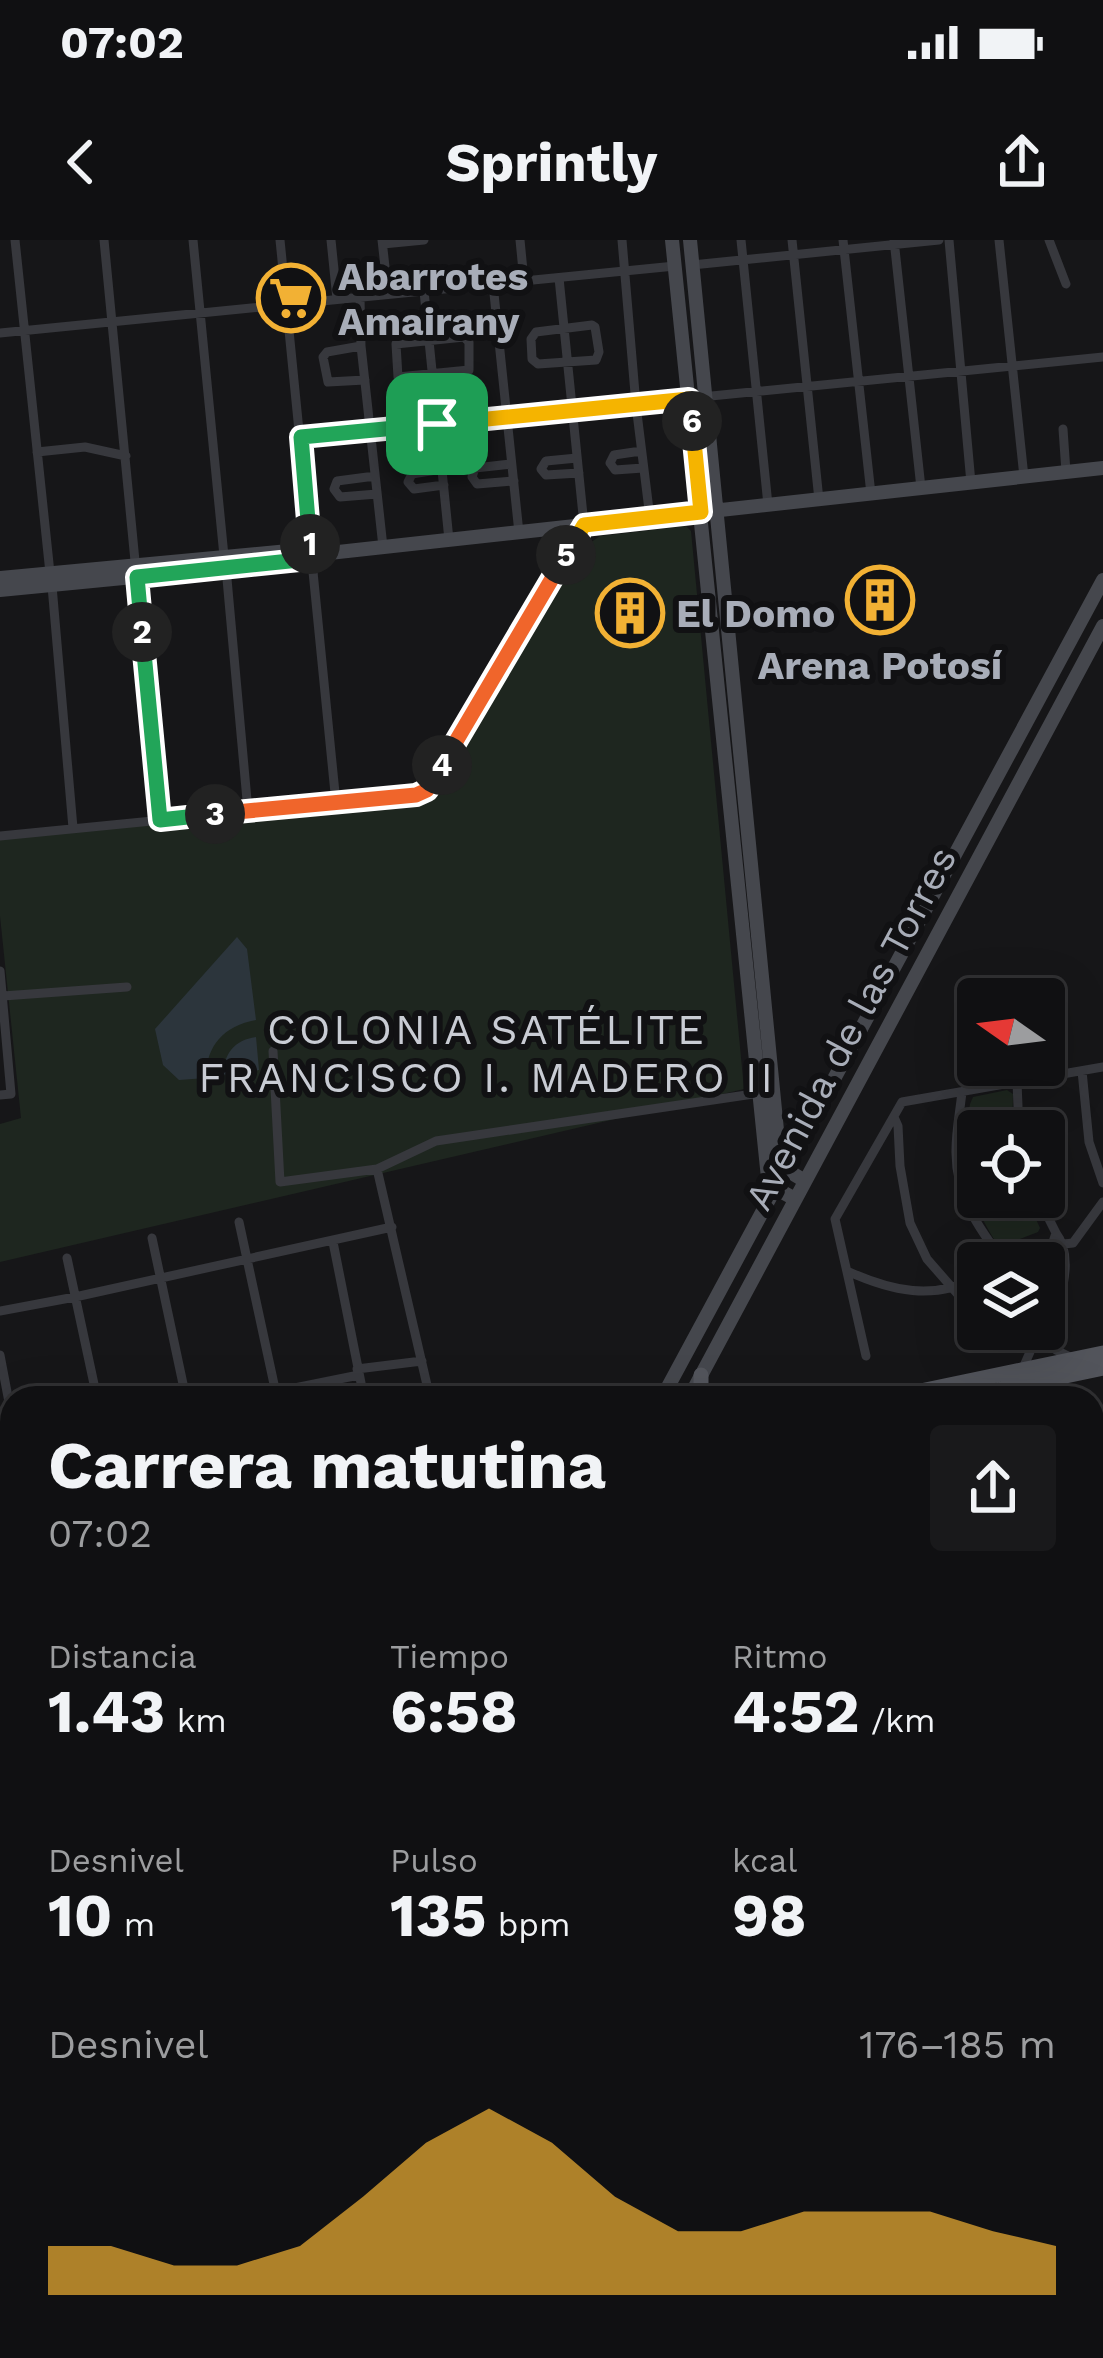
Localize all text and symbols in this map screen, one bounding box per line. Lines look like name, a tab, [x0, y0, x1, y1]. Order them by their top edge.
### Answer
text: 07:02	[60, 16, 184, 69]
icon: back	[48, 129, 114, 195]
icon: share	[989, 129, 1055, 195]
text: Sprintly	[446, 131, 657, 194]
place label: Abarrotes Amairany	[338, 254, 528, 344]
supermarket icon: Abarrotes Amairany	[256, 263, 326, 333]
pin	[386, 373, 488, 475]
icon: arrive	[404, 391, 470, 457]
pin: 6	[662, 391, 722, 451]
text: 6	[682, 401, 702, 440]
pin: 1	[280, 514, 340, 574]
text: 1	[303, 524, 317, 563]
pin: 5	[536, 525, 596, 585]
text: 5	[556, 535, 576, 574]
building icon: Arena Potosí	[845, 565, 915, 635]
building icon: El Domo	[595, 578, 665, 648]
place label: El Domo	[676, 591, 835, 636]
pin: 2	[112, 602, 172, 662]
text: 2	[132, 612, 152, 651]
place label: Arena Potosí	[758, 643, 1003, 688]
pin: 4	[412, 735, 472, 795]
text: 4	[431, 745, 453, 784]
pin: 3	[185, 784, 245, 844]
text: 3	[205, 794, 225, 833]
street label: Avenida de las Torres	[736, 839, 965, 1217]
north arrow	[957, 978, 1065, 1086]
map controls	[957, 978, 1065, 1350]
district label: COLONIA SATÉLITE FRANCISCO I. MADERO II	[198, 1005, 776, 1102]
button: locate	[957, 1110, 1065, 1218]
button: layers	[957, 1242, 1065, 1350]
button: share	[930, 1425, 1056, 1551]
text: Carrera matutina	[48, 1427, 606, 1504]
text: 07:02	[48, 1511, 152, 1556]
text: Distancia	[48, 1637, 197, 1676]
text: Tiempo	[390, 1637, 509, 1676]
text: Ritmo	[732, 1637, 828, 1676]
text: 1.43	[48, 1676, 165, 1747]
text: 6:58	[390, 1676, 518, 1747]
text: 4:52	[732, 1676, 860, 1747]
text: km	[165, 1701, 227, 1740]
text: /km	[860, 1701, 935, 1740]
text: Desnivel	[48, 1841, 184, 1880]
text: Pulso	[390, 1841, 478, 1880]
text: kcal	[732, 1841, 797, 1880]
text: 10	[48, 1880, 113, 1951]
text: 135	[390, 1880, 486, 1951]
text: 98	[732, 1880, 807, 1951]
text: m	[113, 1905, 155, 1944]
text: bpm	[486, 1905, 571, 1944]
text: Desnivel	[48, 2022, 208, 2067]
text: 176–185 m	[859, 2022, 1056, 2067]

